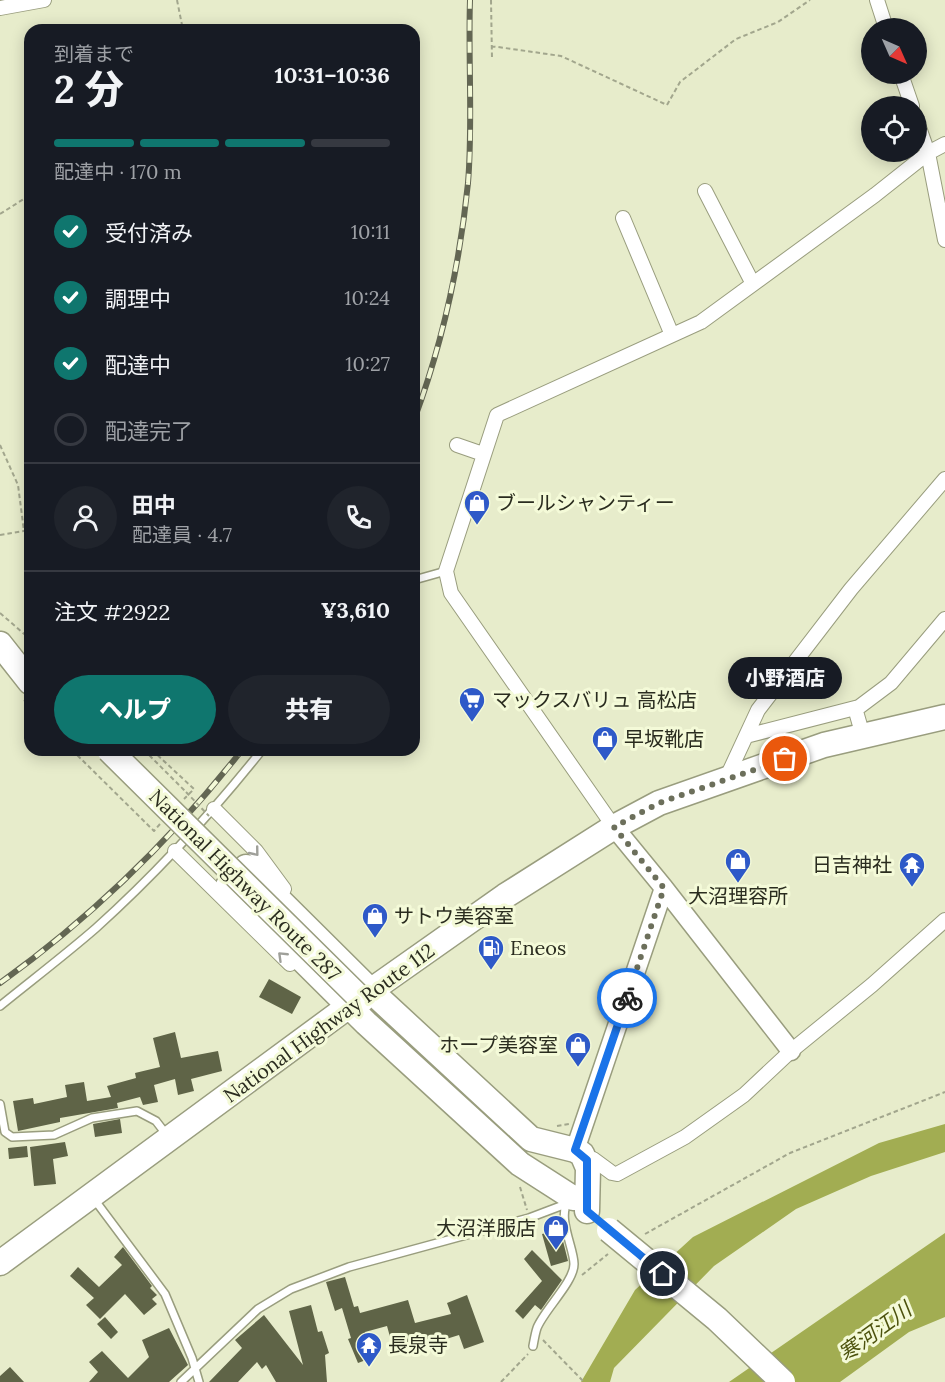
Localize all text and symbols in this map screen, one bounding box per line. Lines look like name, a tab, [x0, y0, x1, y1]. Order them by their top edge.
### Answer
north arrow	[861, 18, 927, 84]
map controls	[861, 18, 927, 162]
text: 到着まで	[54, 41, 134, 66]
text: 10:31–10:36	[275, 61, 390, 89]
text: 2 分	[54, 64, 124, 114]
button: locate	[861, 96, 927, 162]
text: 配達中 · 170 m	[54, 159, 182, 184]
icon: check	[54, 215, 87, 248]
text: 受付済み	[105, 219, 193, 247]
text: 10:11	[351, 219, 390, 244]
icon: check	[54, 281, 87, 314]
text: 調理中	[105, 285, 171, 313]
text: 10:24	[344, 285, 390, 310]
icon: check	[54, 347, 87, 380]
text: 配達中	[105, 351, 171, 379]
text: 10:27	[345, 351, 390, 376]
text: 配達完了	[105, 417, 193, 445]
button: person	[54, 486, 117, 549]
button: phone	[327, 486, 390, 549]
shop icon: ブールシャンティー	[462, 488, 492, 526]
place label: ブールシャンティー	[496, 490, 675, 515]
text: 田中	[132, 491, 176, 519]
text: 配達員 · 4.7	[132, 522, 232, 547]
text: ¥3,610	[321, 596, 390, 624]
text: 注文 #2922	[54, 598, 170, 626]
callout: 小野酒店	[728, 657, 842, 699]
text: 小野酒店	[745, 665, 825, 690]
button: ヘルプ	[54, 675, 216, 744]
button: 共有	[228, 675, 390, 744]
supermarket icon: マックスバリュ 高松店	[457, 685, 487, 723]
place label: マックスバリュ 高松店	[492, 687, 697, 712]
shop icon: 早坂靴店	[590, 724, 620, 762]
place label: 早坂靴店	[624, 726, 704, 751]
pin	[759, 733, 810, 784]
icon: bag	[768, 742, 801, 775]
street label: National Highway Route 287	[144, 784, 346, 986]
one-way arrow	[247, 845, 258, 856]
shop icon: 大沼理容所	[723, 846, 753, 884]
temple icon: 日吉神社	[897, 850, 927, 888]
place label: 日吉神社	[812, 852, 892, 877]
place label: 大沼理容所	[688, 883, 788, 908]
shop icon: サトウ美容室	[360, 901, 390, 939]
place label: サトウ美容室	[394, 903, 514, 928]
fuel station icon: Eneos	[476, 933, 506, 971]
place label: Eneos	[510, 935, 566, 960]
street label: National Highway Route 112	[218, 938, 439, 1108]
one-way arrow	[278, 953, 289, 964]
courier	[597, 968, 657, 1028]
icon: bike	[611, 982, 644, 1015]
shop icon: ホープ美容室	[563, 1030, 593, 1068]
place label: ホープ美容室	[439, 1032, 558, 1057]
shop icon: 大沼洋服店	[541, 1213, 571, 1251]
place label: 大沼洋服店	[436, 1215, 536, 1240]
pin	[637, 1248, 688, 1299]
icon: home	[646, 1257, 679, 1290]
water label: 寒河江川	[833, 1295, 918, 1367]
temple icon: 長泉寺	[354, 1330, 384, 1368]
place label: 長泉寺	[388, 1332, 448, 1357]

